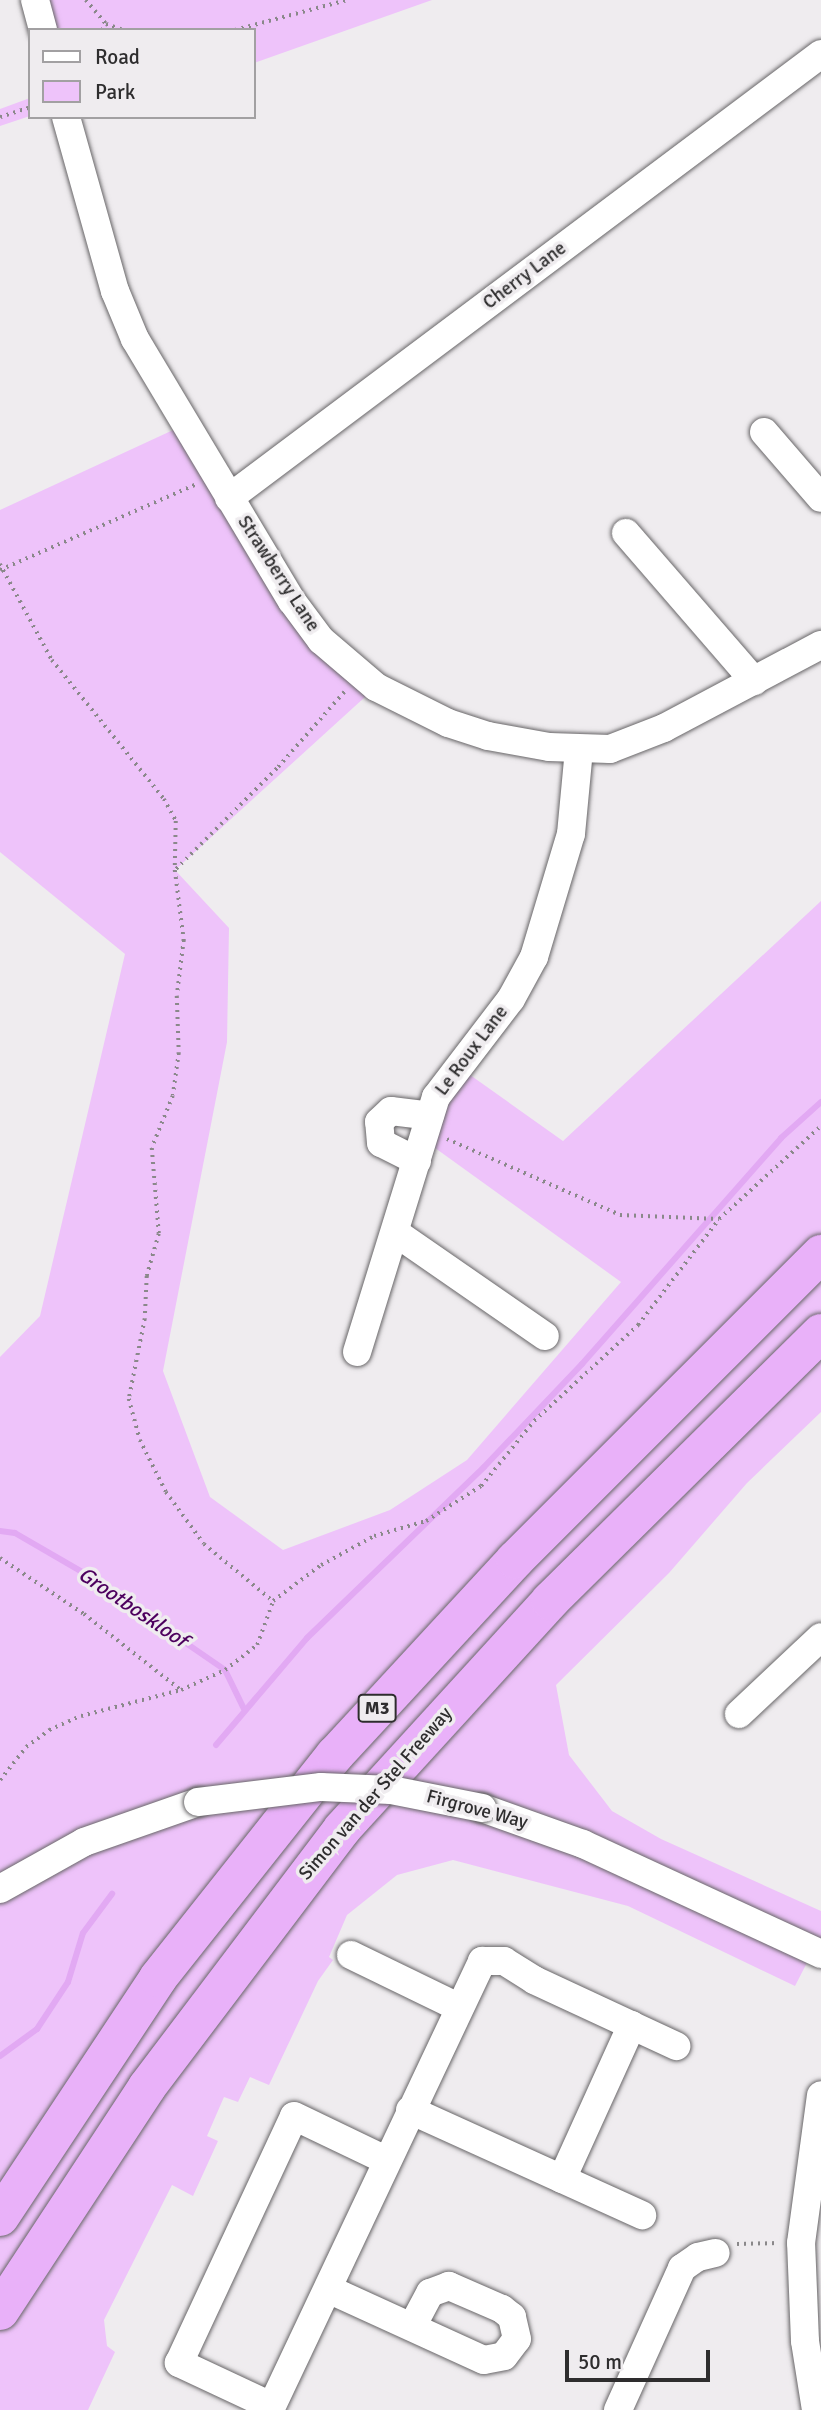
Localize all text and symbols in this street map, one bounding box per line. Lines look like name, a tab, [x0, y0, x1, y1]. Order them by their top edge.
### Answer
legend	[28, 28, 256, 119]
text: Road	[95, 44, 140, 70]
text: Park	[95, 79, 135, 105]
street label: Cherry Lane	[479, 237, 571, 315]
street label: Strawberry Lane	[232, 512, 324, 636]
street label: Le Roux Lane	[431, 1002, 513, 1100]
water label: Grootboskloof	[74, 1561, 192, 1653]
road number: M3	[356, 1694, 398, 1722]
street label: Simon van der Stel Freeway	[295, 1703, 457, 1885]
street label: Firgrove Way	[424, 1786, 530, 1834]
scale bar	[569, 2336, 714, 2380]
text: 50 m	[578, 2349, 622, 2375]

